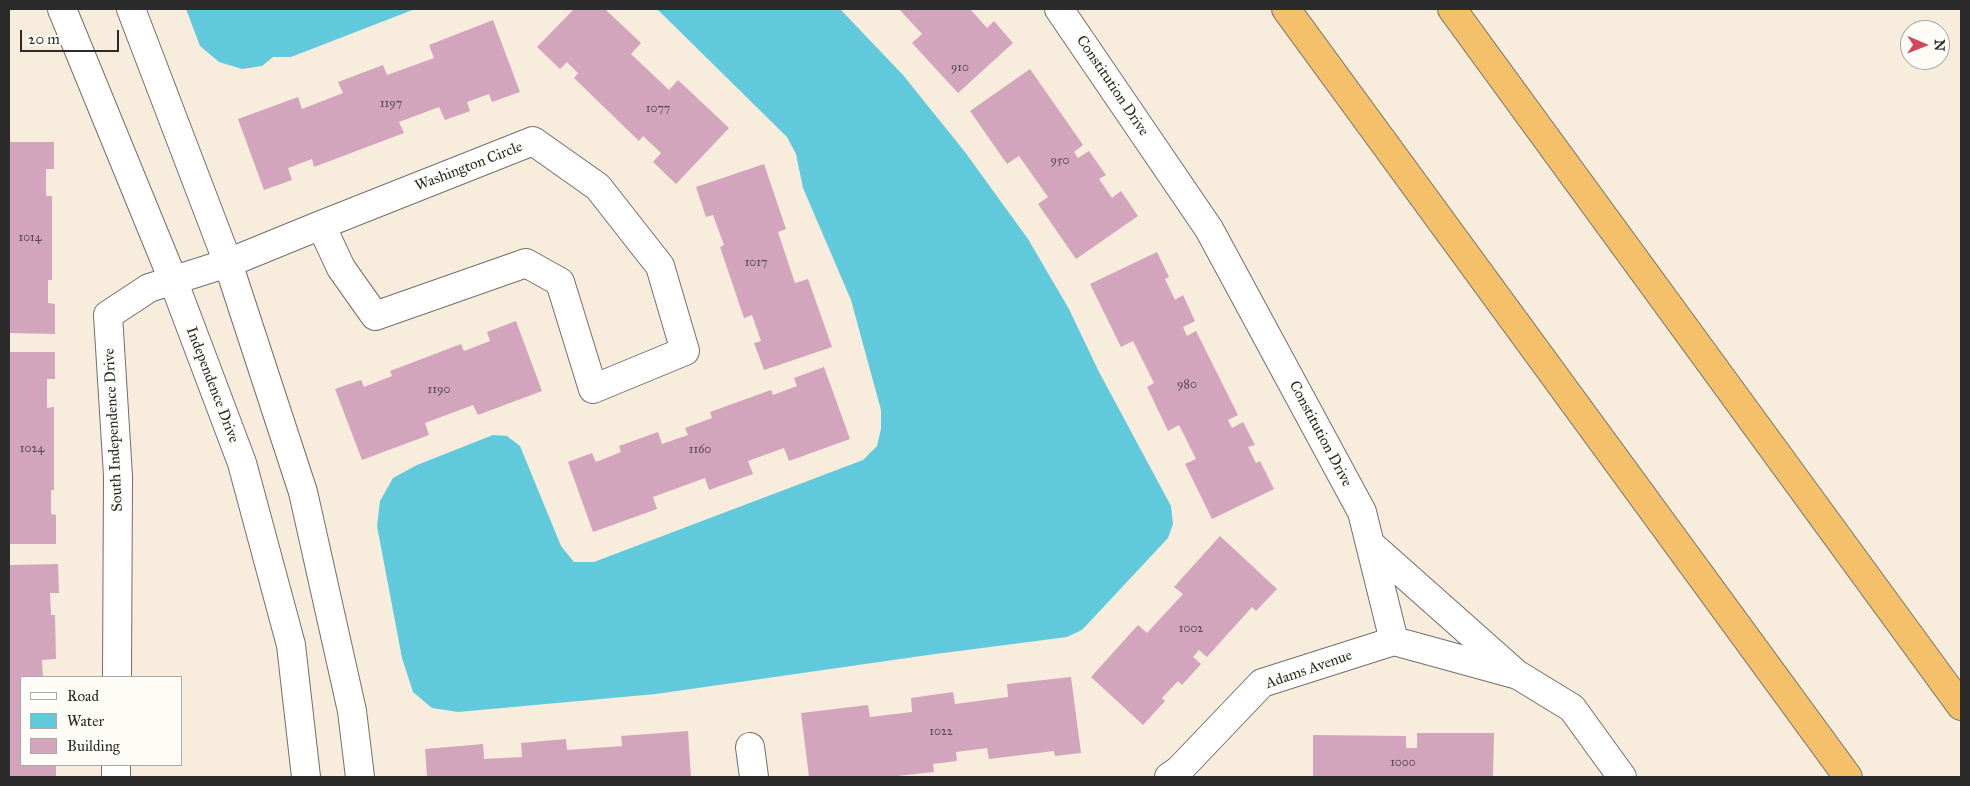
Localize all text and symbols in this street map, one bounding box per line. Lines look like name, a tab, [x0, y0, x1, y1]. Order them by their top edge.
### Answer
scale bar	[22, 20, 121, 52]
north arrow	[1900, 20, 1950, 70]
text: 20 m	[28, 30, 60, 48]
street label: Constitution Drive	[1072, 32, 1152, 140]
text: N	[1931, 39, 1948, 51]
house number: 910	[951, 61, 969, 75]
house number: 1197	[380, 97, 402, 111]
house number: 1077	[646, 102, 670, 116]
street label: Washington Circle	[413, 138, 525, 196]
house number: 950	[1050, 154, 1070, 168]
house number: 1014	[19, 231, 41, 245]
house number: 1017	[745, 256, 767, 270]
street label: Independence Drive	[182, 325, 242, 445]
street label: South Independence Drive	[101, 348, 127, 512]
house number: 980	[1177, 378, 1197, 392]
street label: Constitution Drive	[1285, 378, 1355, 490]
house number: 1190	[428, 383, 450, 397]
house number: 1024	[20, 442, 44, 456]
house number: 1160	[689, 443, 711, 457]
house number: 1002	[1179, 622, 1203, 636]
street label: Adams Avenue	[1263, 647, 1355, 693]
legend	[20, 676, 182, 766]
text: Road	[67, 687, 99, 705]
text: Water	[67, 712, 104, 730]
house number: 1022	[929, 725, 953, 739]
text: Building	[67, 737, 120, 755]
house number: 1000	[1390, 756, 1416, 770]

